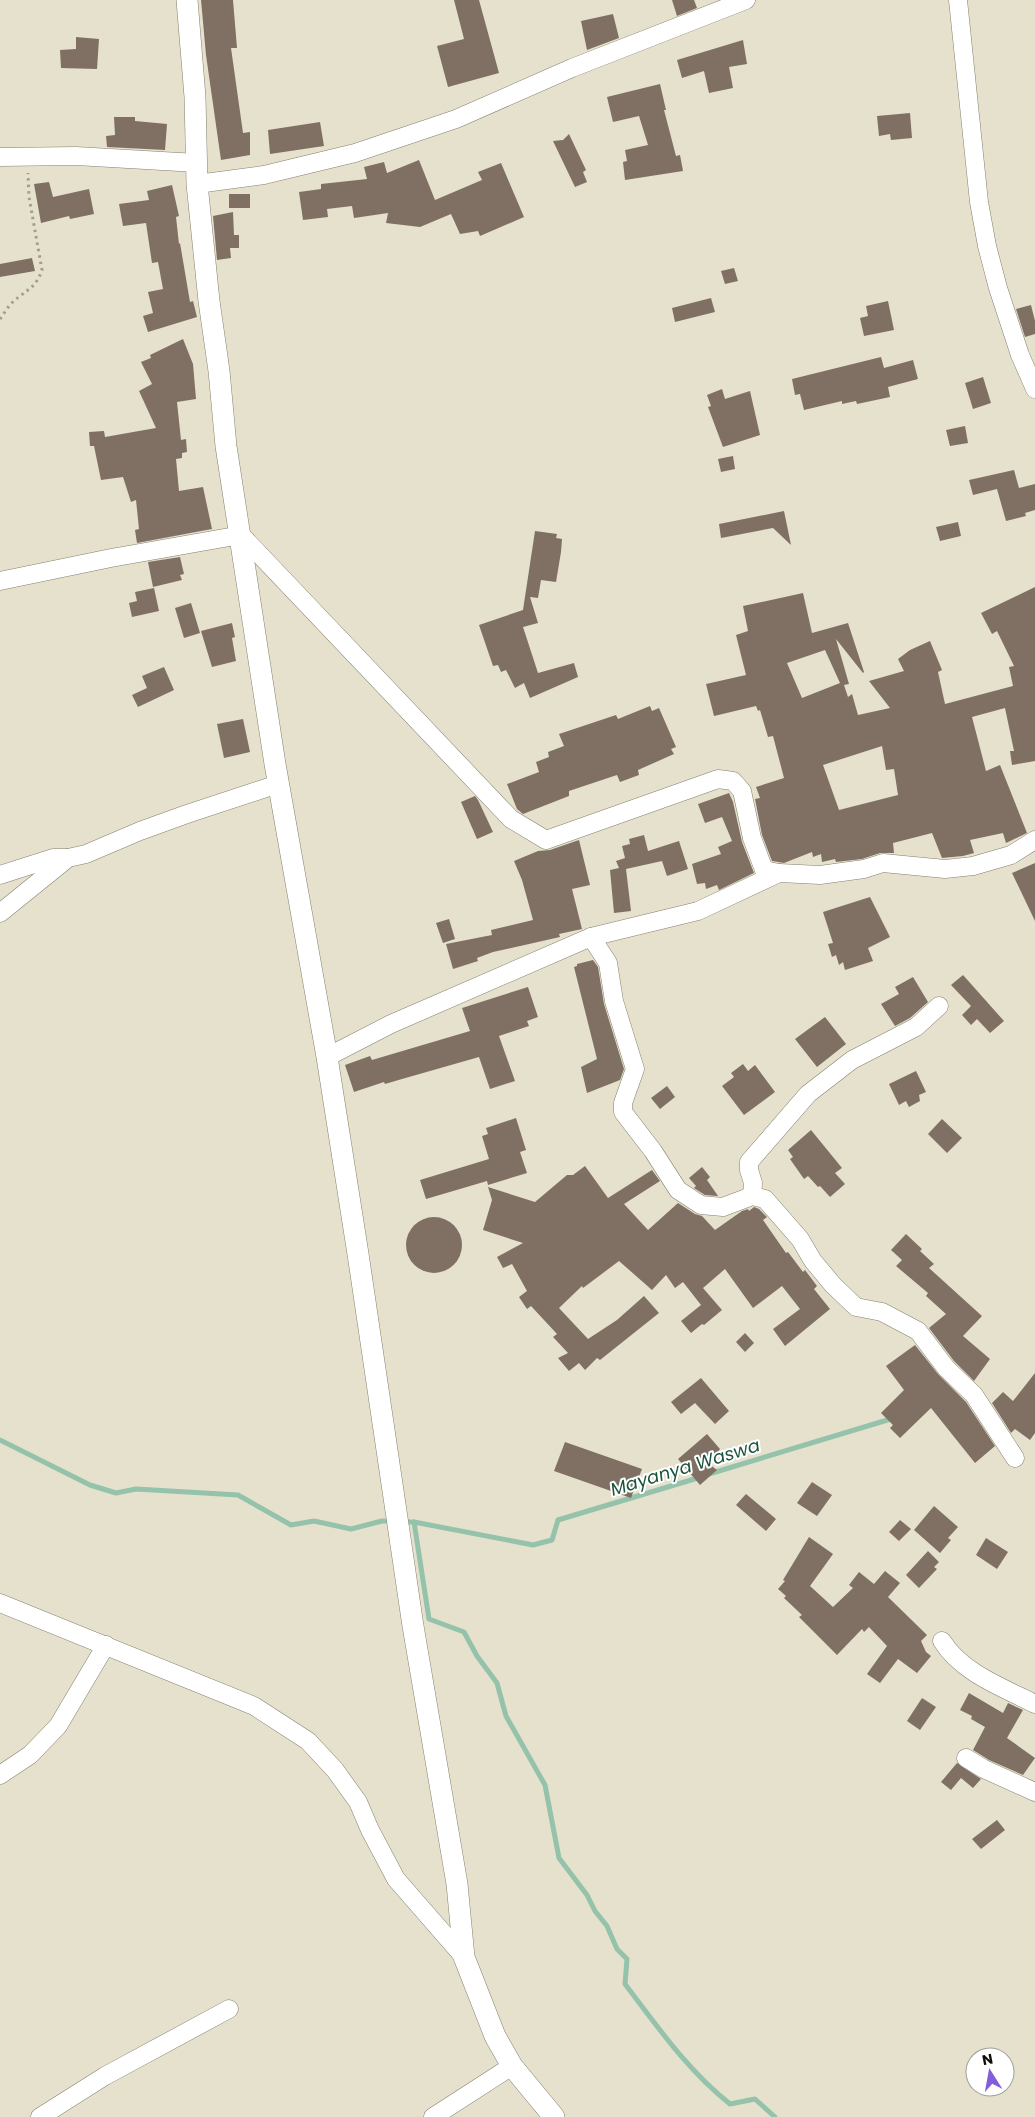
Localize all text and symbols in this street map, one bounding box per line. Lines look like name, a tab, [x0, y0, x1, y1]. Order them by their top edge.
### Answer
water label: Mayanya Waswa	[607, 1432, 763, 1502]
north arrow	[965, 2047, 1015, 2097]
text: N	[980, 2048, 995, 2070]

